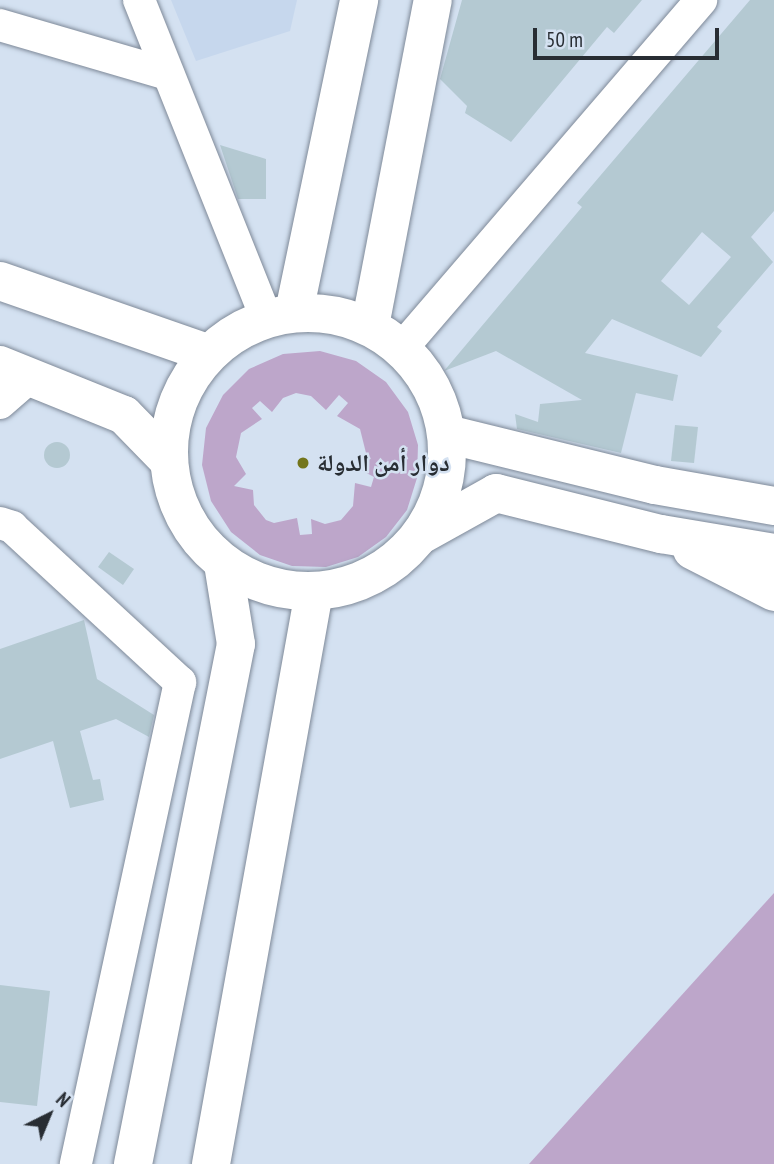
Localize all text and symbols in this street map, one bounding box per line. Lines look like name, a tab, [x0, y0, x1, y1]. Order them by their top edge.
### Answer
scale bar	[536, 14, 722, 58]
text: 50 m	[546, 26, 583, 53]
place label: دوار أمن الدولة	[317, 449, 450, 477]
marker: دوار أمن الدولة	[295, 455, 311, 471]
north arrow	[14, 1080, 84, 1150]
text: N	[51, 1087, 75, 1112]

